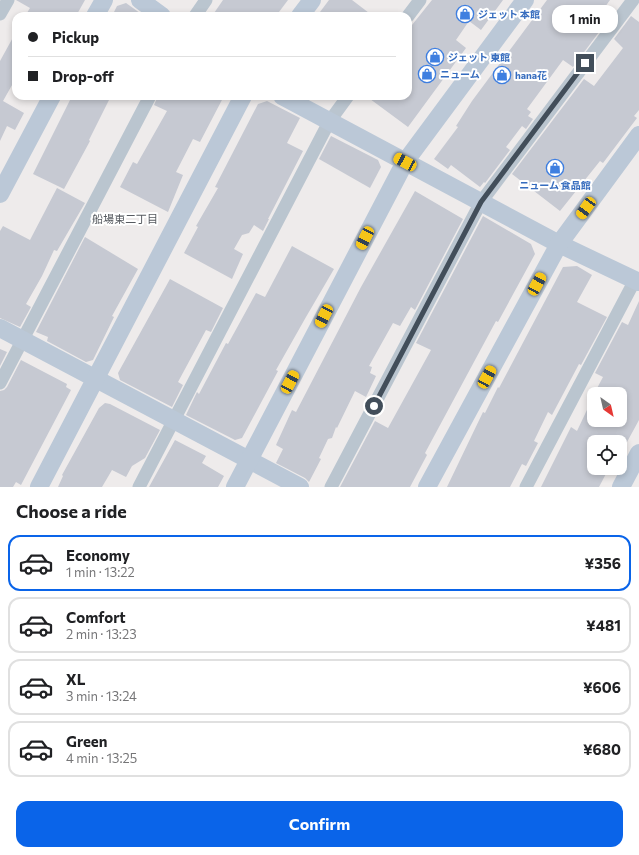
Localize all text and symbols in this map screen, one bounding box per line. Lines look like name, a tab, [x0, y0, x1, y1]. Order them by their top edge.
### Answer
shop icon: ジェット 本館	[455, 4, 475, 24]
callout: 1 min	[552, 5, 618, 33]
place label: ジェット 本館	[478, 8, 540, 20]
text: 1 min	[570, 11, 600, 27]
text: Pickup	[52, 28, 99, 46]
shop icon: ジェット 東館	[425, 47, 445, 67]
place label: ジェット 東館	[448, 51, 510, 63]
route end	[576, 54, 594, 72]
shop icon: ニューム	[417, 64, 437, 84]
shop icon: hana花	[492, 65, 512, 85]
text: Drop-off	[52, 67, 114, 85]
place label: ニューム	[440, 68, 480, 80]
place label: hana花	[515, 69, 547, 81]
car	[392, 151, 418, 173]
shop icon: ニューム 食品館	[545, 158, 565, 178]
place label: ニューム 食品館	[519, 179, 591, 191]
car	[574, 195, 598, 221]
district label: 船場東二丁目	[92, 212, 158, 225]
car	[354, 225, 376, 251]
car	[526, 271, 548, 297]
car	[313, 303, 335, 329]
car	[476, 364, 498, 390]
car	[279, 369, 301, 395]
north arrow	[587, 387, 627, 427]
map controls	[587, 387, 627, 475]
route start	[365, 397, 383, 415]
button: locate	[587, 435, 627, 475]
text: Choose a ride	[16, 500, 127, 522]
icon: car	[18, 545, 54, 581]
text: Economy	[66, 546, 130, 564]
text: ¥356	[585, 554, 621, 572]
text: 1 min · 13:22	[66, 564, 135, 580]
icon: car	[18, 607, 54, 643]
text: Comfort	[66, 608, 126, 626]
text: ¥481	[586, 616, 621, 634]
text: 2 min · 13:23	[66, 626, 137, 642]
icon: car	[18, 669, 54, 705]
text: XL	[66, 670, 85, 688]
text: ¥606	[583, 678, 621, 696]
text: 3 min · 13:24	[66, 688, 137, 704]
icon: car	[18, 731, 54, 767]
text: Green	[66, 732, 107, 750]
text: ¥680	[583, 740, 621, 758]
text: 4 min · 13:25	[66, 750, 137, 766]
button: Confirm	[16, 801, 623, 847]

